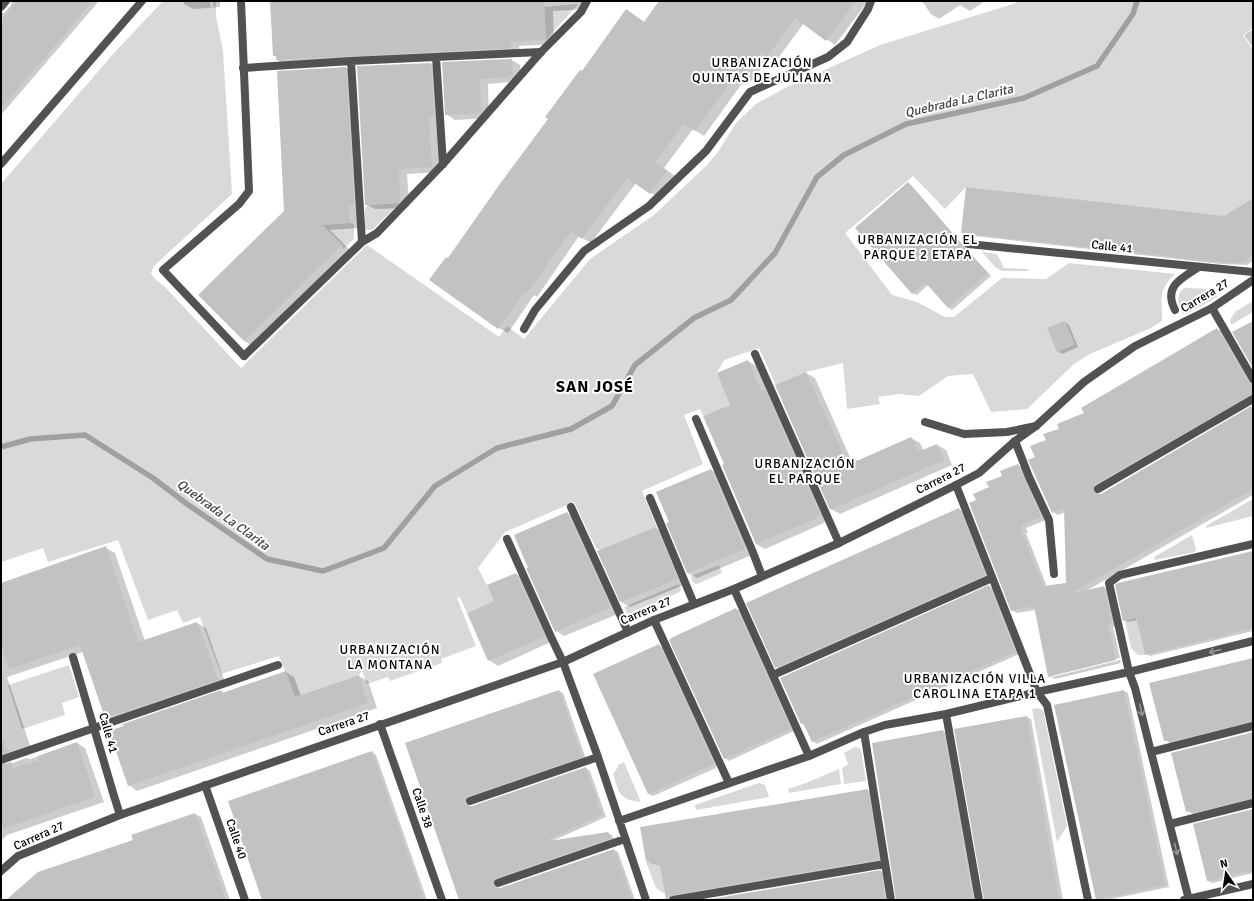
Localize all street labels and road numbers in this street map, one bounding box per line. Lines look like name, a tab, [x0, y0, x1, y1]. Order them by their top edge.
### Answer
street label: Calle 41	[1091, 237, 1133, 257]
street label: Carrera 27	[1178, 276, 1232, 316]
street label: Carrera 27	[914, 460, 968, 498]
street label: Carrera 27	[618, 594, 674, 628]
street label: Carrera 27	[316, 708, 372, 740]
street label: Calle 41	[95, 711, 121, 755]
street label: Calle 38	[408, 786, 436, 830]
street label: Calle 40	[222, 817, 250, 861]
street label: Carrera 27	[11, 818, 67, 854]

